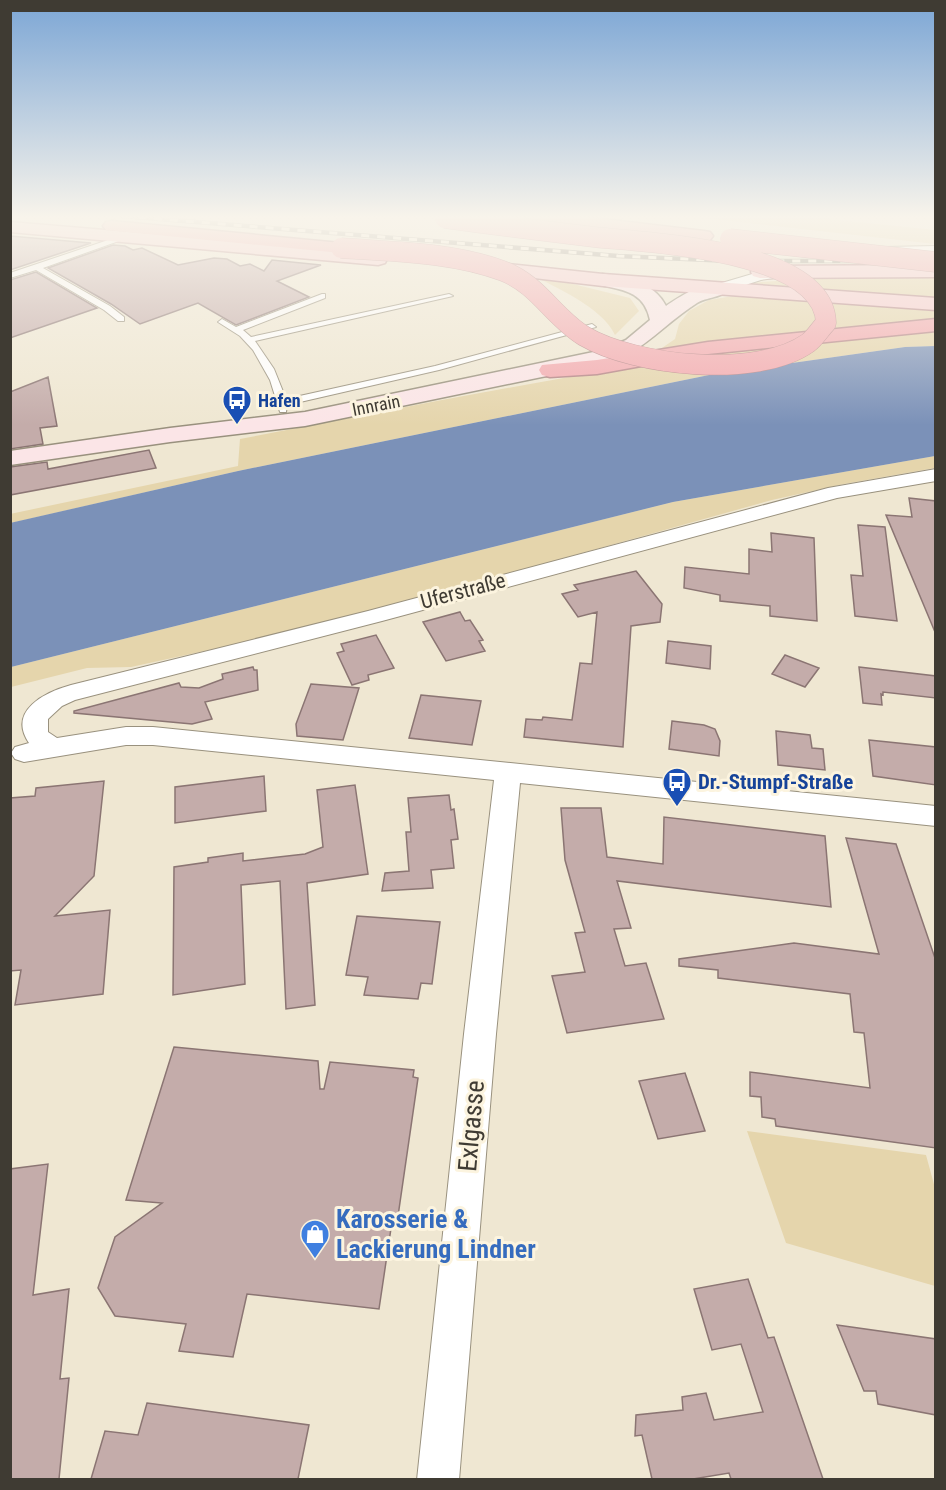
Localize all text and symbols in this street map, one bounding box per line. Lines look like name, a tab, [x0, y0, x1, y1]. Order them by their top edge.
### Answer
bus stop icon: Hafen	[221, 384, 253, 426]
place label: Hafen	[258, 390, 301, 411]
street label: Innrain	[350, 390, 402, 420]
street label: Uferstraße	[418, 568, 508, 614]
bus stop icon: Dr.-Stumpf-Straße	[661, 766, 693, 808]
place label: Dr.-Stumpf-Straße	[698, 770, 853, 794]
street label: Exlgasse	[452, 1079, 490, 1173]
place label: Karosserie & Lackierung Lindner	[336, 1204, 536, 1264]
shop icon: Karosserie & Lackierung Lindner	[299, 1218, 331, 1260]

